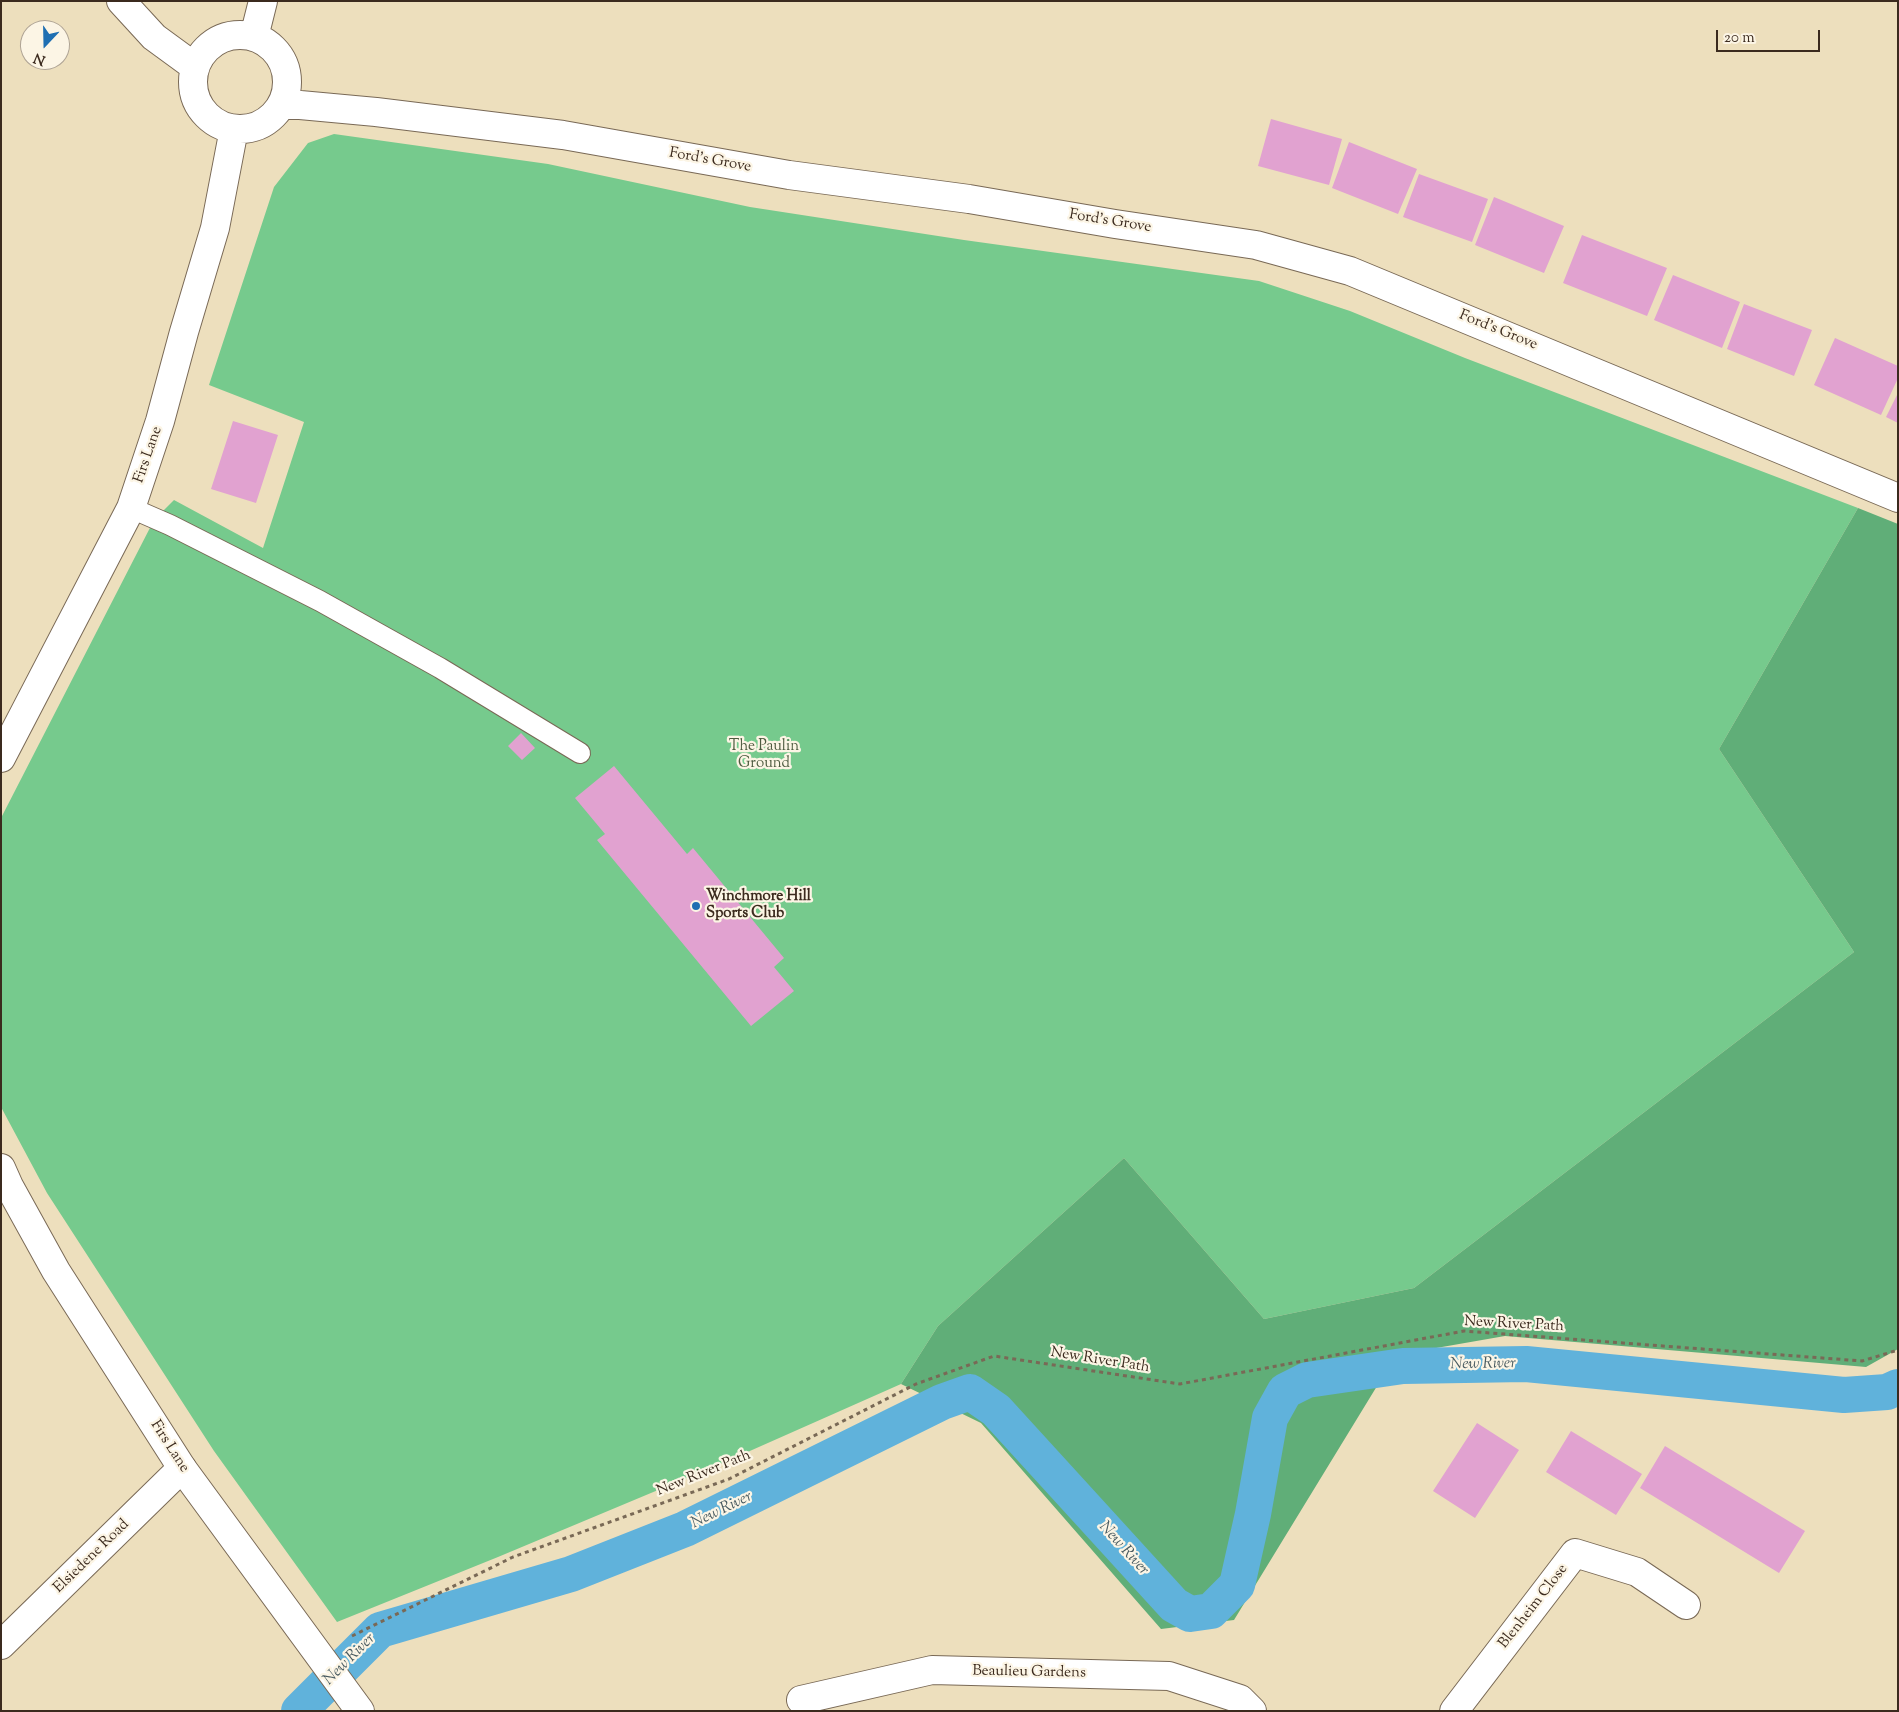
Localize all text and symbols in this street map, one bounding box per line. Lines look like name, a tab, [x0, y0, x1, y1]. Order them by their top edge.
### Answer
north arrow	[20, 20, 70, 70]
scale bar	[1719, 20, 1823, 52]
text: 20 m	[1724, 28, 1755, 49]
text: N	[31, 47, 49, 69]
street label: Ford's Grove	[668, 145, 752, 177]
street label: Ford's Grove	[1068, 207, 1152, 237]
street label: Ford's Grove	[1456, 307, 1540, 355]
street label: Firs Lane	[131, 424, 167, 486]
park label: The Paulin Ground	[729, 738, 799, 773]
place label: Winchmore Hill Sports Club	[706, 888, 811, 923]
marker: Winchmore Hill Sports Club	[690, 900, 702, 912]
street label: New River Path	[1464, 1313, 1564, 1337]
street label: New River Path	[1049, 1344, 1151, 1378]
water label: New River	[1450, 1355, 1516, 1375]
street label: Firs Lane	[145, 1418, 193, 1476]
street label: New River Path	[654, 1447, 754, 1501]
water label: New River	[688, 1488, 756, 1534]
street label: Elsiedene Road	[50, 1516, 134, 1598]
water label: New River	[1094, 1518, 1152, 1580]
street label: Blenheim Close	[1496, 1561, 1572, 1653]
water label: New River	[320, 1630, 380, 1690]
street label: Beaulieu Gardens	[972, 1663, 1086, 1683]

